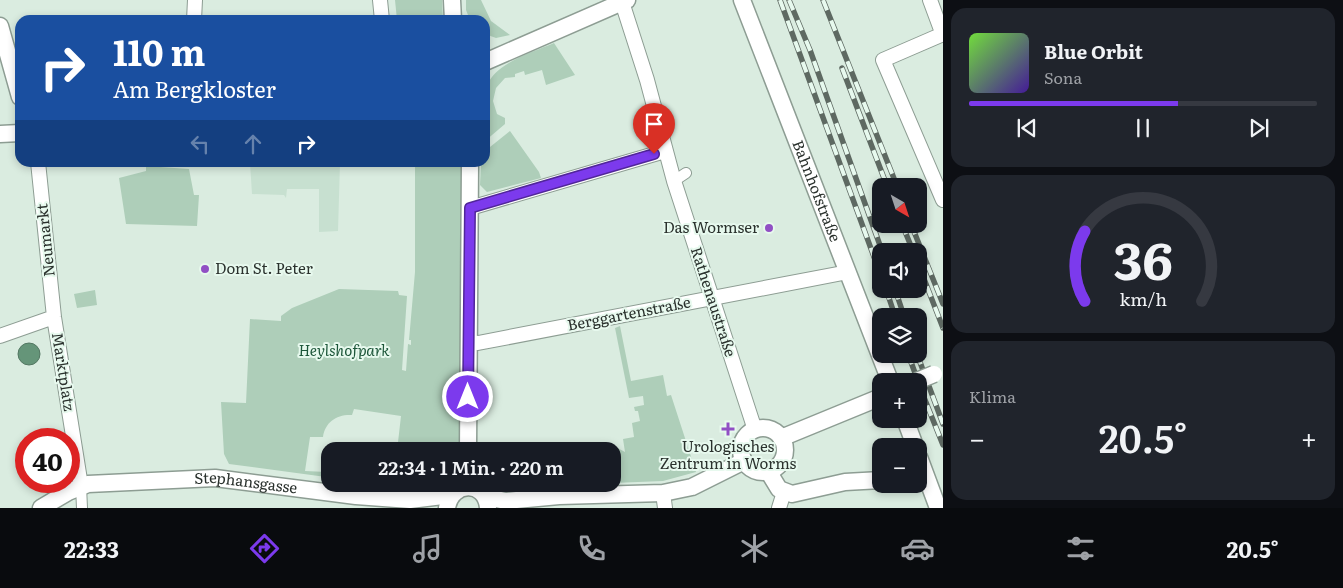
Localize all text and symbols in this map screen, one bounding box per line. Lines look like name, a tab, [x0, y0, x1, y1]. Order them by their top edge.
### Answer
text: 110 m	[113, 25, 205, 77]
icon: right	[30, 35, 95, 100]
text: Blue Orbit	[1044, 37, 1143, 65]
text: Sona	[1044, 65, 1082, 89]
text: Am Bergkloster	[113, 72, 276, 105]
pin	[633, 103, 675, 154]
icon: arrive	[640, 110, 668, 138]
icon: previous	[1013, 114, 1041, 142]
icon: pause	[1129, 114, 1157, 142]
icon: next	[1245, 114, 1273, 142]
icon: left	[186, 130, 214, 158]
icon: ahead	[239, 130, 267, 158]
icon: right	[292, 130, 320, 158]
street label: Bahnhofstraße	[787, 136, 848, 245]
north arrow	[872, 178, 928, 232]
map controls	[872, 178, 927, 493]
street label: Neumarkt	[29, 202, 60, 278]
place label: Das Wormser	[663, 215, 759, 238]
text: 36	[1113, 219, 1173, 296]
marker: Das Wormser	[763, 222, 775, 234]
button: sound	[872, 243, 927, 298]
street label: Rathenaustraße	[686, 244, 743, 360]
place label: Dom St. Peter	[215, 256, 313, 279]
marker: Dom St. Peter	[199, 263, 211, 275]
text: km/h	[1119, 285, 1167, 312]
street label: Berggartenstraße	[565, 289, 693, 336]
button: layers	[872, 308, 927, 363]
street label: Marktplatz	[47, 331, 82, 413]
park label: Heylshofpark	[298, 338, 390, 361]
position arrow	[441, 370, 493, 422]
button: +	[872, 373, 927, 428]
text: Klima	[969, 384, 1016, 408]
text: 20.5°	[1099, 408, 1187, 465]
text: −	[969, 416, 985, 458]
text: +	[1301, 416, 1317, 458]
marker: Urologisches Zentrum in Worms	[721, 422, 735, 436]
speed limit sign: 40	[15, 428, 80, 493]
place label: Urologisches Zentrum in Worms	[660, 434, 797, 474]
button: −	[872, 438, 927, 493]
text: 22:34 · 1 Min. · 220 m	[378, 453, 564, 481]
street label: Stephansgasse	[194, 465, 299, 498]
icon: directions	[247, 531, 282, 566]
icon: music	[410, 531, 445, 566]
icon: phone	[574, 531, 609, 566]
icon: climate	[737, 531, 772, 566]
icon: car	[900, 531, 935, 566]
icon: filters	[1063, 531, 1098, 566]
text: 22:33	[64, 532, 119, 565]
text: 20.5°	[1226, 532, 1279, 565]

